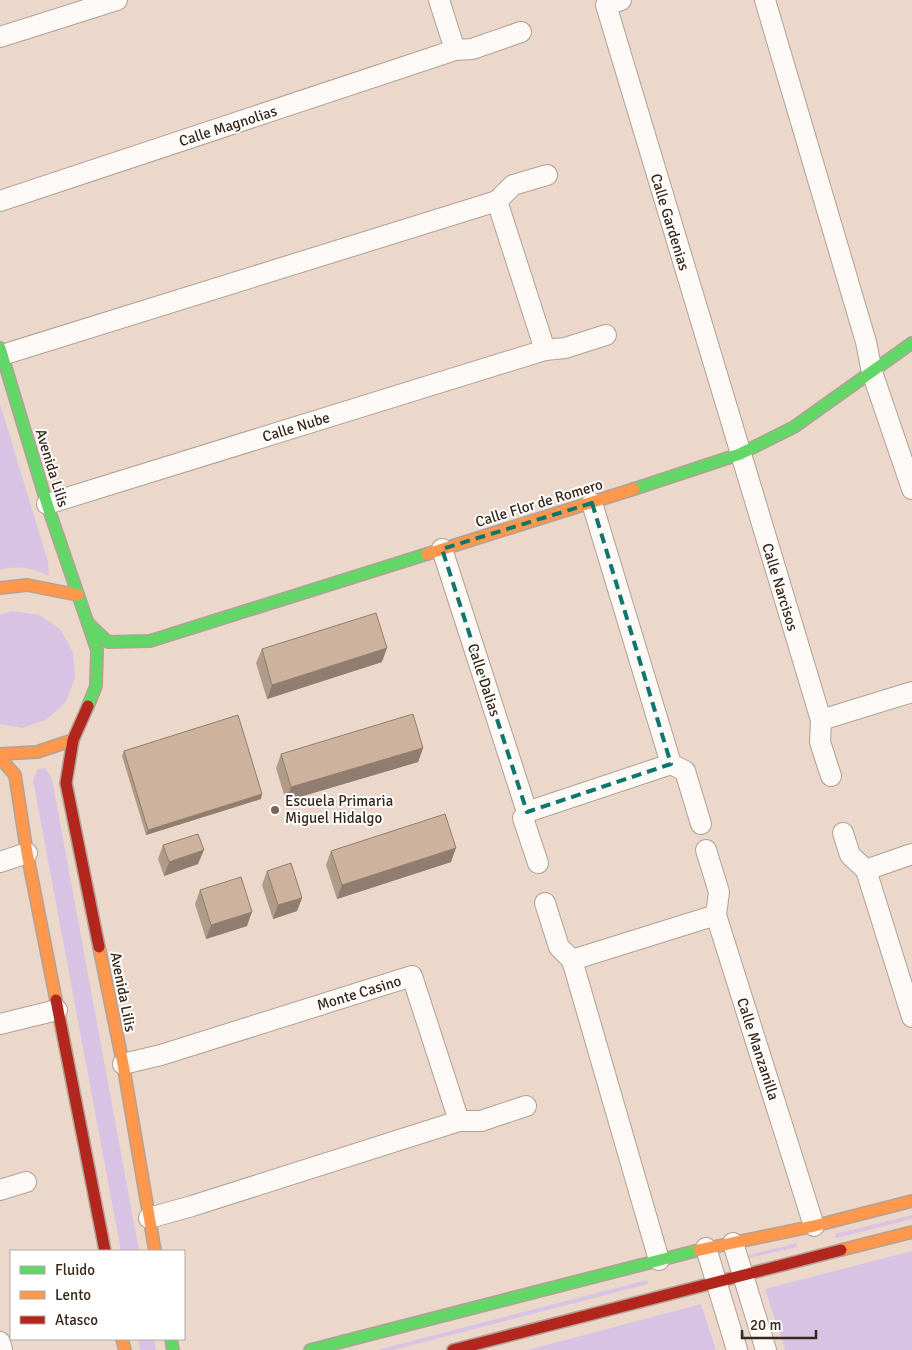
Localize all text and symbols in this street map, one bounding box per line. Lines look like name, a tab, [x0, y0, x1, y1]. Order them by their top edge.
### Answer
street label: Calle Magnolias	[177, 102, 280, 150]
street label: Calle Gardenias	[647, 171, 693, 273]
street label: Calle Nube	[260, 408, 332, 446]
street label: Avenida Lilis	[32, 427, 73, 510]
street label: Calle Flor de Romero	[473, 475, 605, 531]
street label: Calle Narcisos	[758, 541, 802, 634]
street label: Calle Dalias	[464, 641, 504, 719]
place label: Escuela Primaria Miguel Hidalgo	[285, 792, 393, 827]
marker: Escuela Primaria Miguel Hidalgo	[269, 804, 281, 816]
street label: Avenida Lilis	[106, 951, 140, 1034]
street label: Monte Casino	[315, 972, 404, 1014]
street label: Calle Manzanilla	[733, 996, 783, 1102]
legend	[10, 1250, 185, 1340]
text: Fluido	[55, 1261, 95, 1279]
text: Lento	[55, 1286, 91, 1304]
scale bar	[742, 1308, 816, 1340]
text: Atasco	[55, 1311, 98, 1329]
text: 20 m	[750, 1316, 781, 1334]

